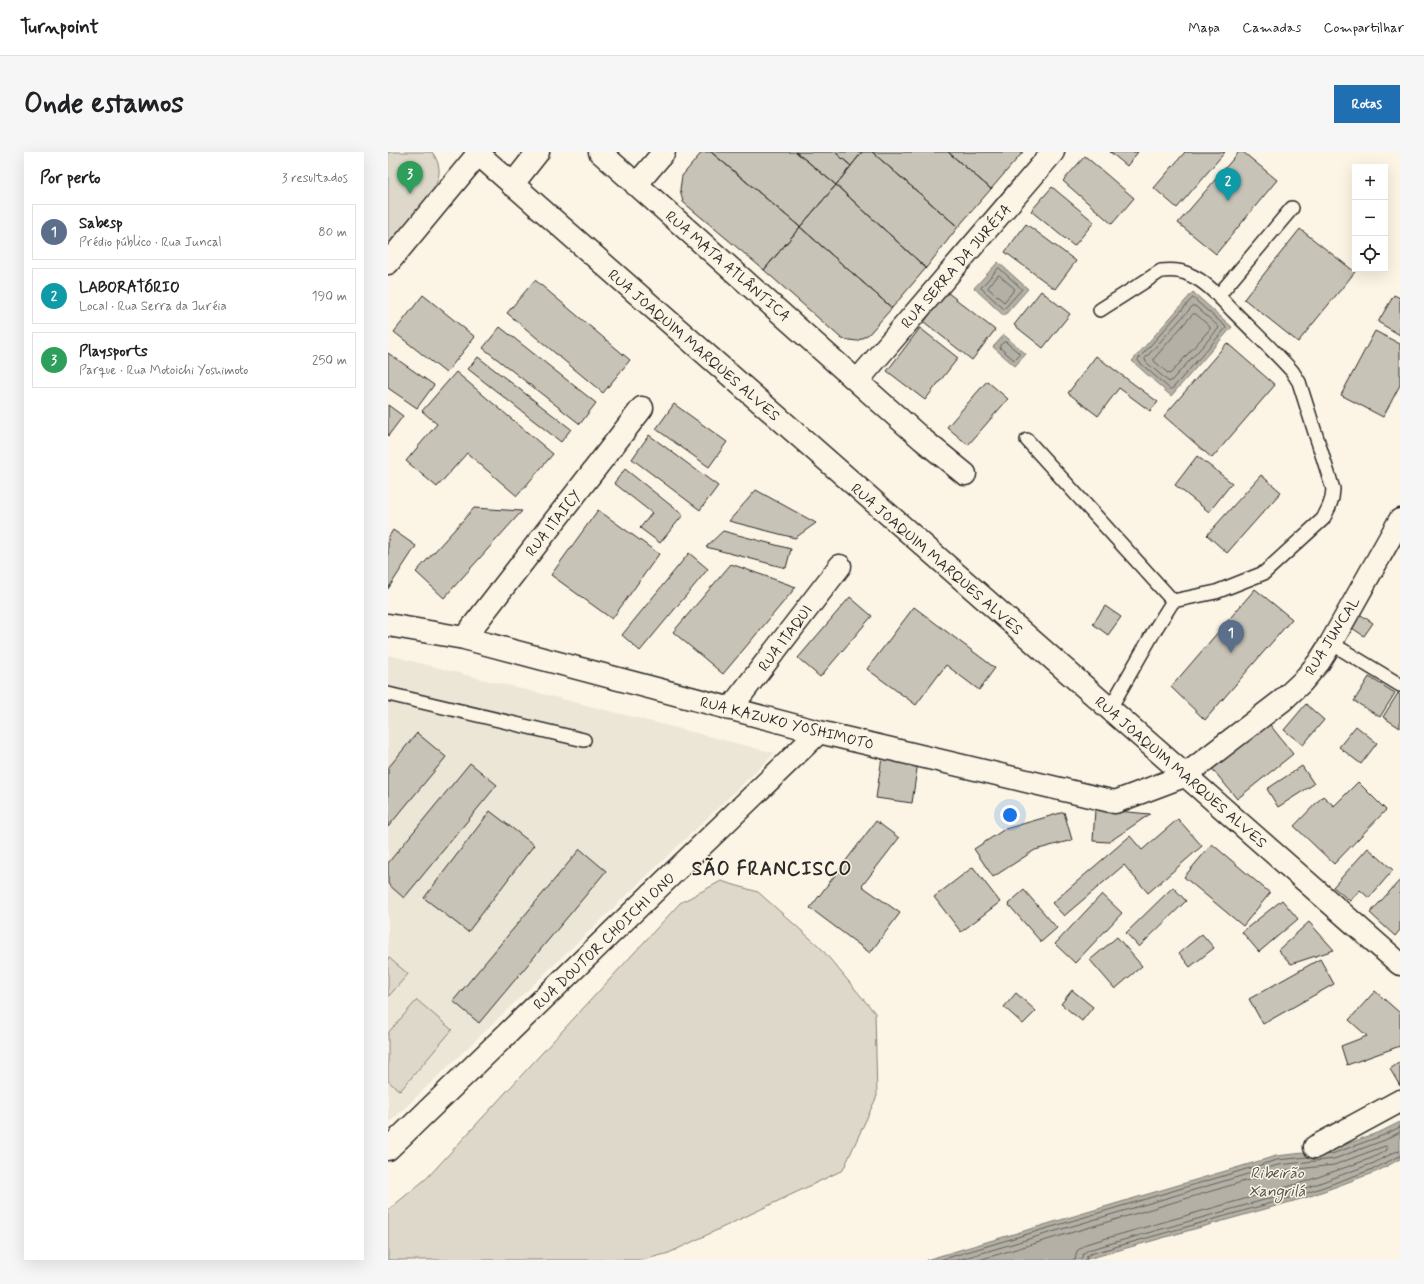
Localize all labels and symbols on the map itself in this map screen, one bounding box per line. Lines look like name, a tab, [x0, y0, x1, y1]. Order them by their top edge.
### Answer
pin: 3	[397, 161, 423, 194]
pin: 2	[1215, 168, 1241, 201]
street label: RUA SERRA DA JURÉIA	[896, 199, 1016, 333]
street label: RUA MATA ATLÂNTICA	[661, 207, 794, 327]
street label: RUA JOAQUIM MARQUES ALVES	[603, 265, 784, 426]
street label: RUA JOAQUIM MARQUES ALVES	[846, 479, 1027, 640]
street label: RUA ITAICY	[522, 486, 586, 561]
street label: RUA JUNCAL	[1301, 593, 1365, 680]
street label: RUA ITAQUI	[754, 601, 817, 676]
pin: 1	[1218, 620, 1244, 653]
street label: RUA JOAQUIM MARQUES ALVES	[1090, 692, 1271, 853]
street label: RUA KAZUKO YOSHIMOTO	[698, 693, 876, 755]
your location	[1000, 805, 1020, 825]
district label: SÃO FRANCISCO	[692, 857, 852, 882]
street label: RUA DOUTOR CHOICHI ONO	[529, 869, 680, 1015]
water label: Ribeirão Xangrilá	[1249, 1163, 1306, 1204]

